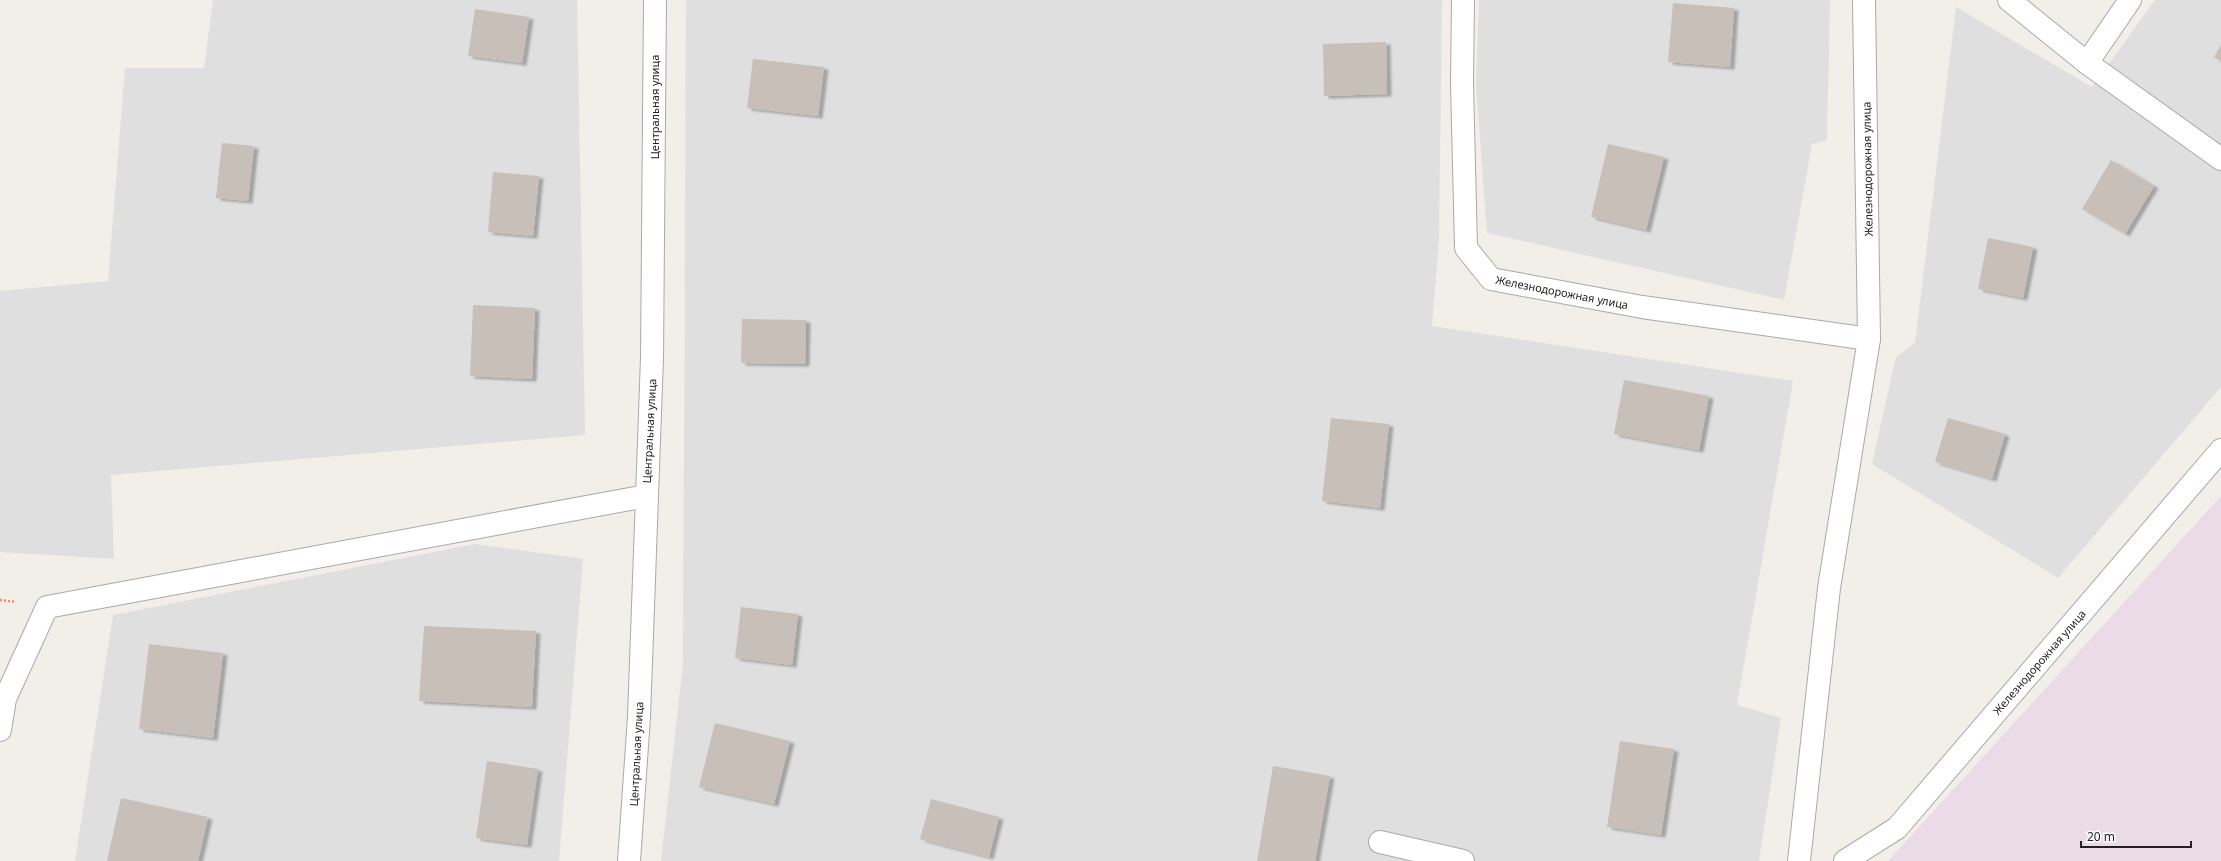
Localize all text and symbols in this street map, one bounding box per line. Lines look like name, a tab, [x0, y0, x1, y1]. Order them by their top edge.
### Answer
street label: Центральная улица	[647, 55, 662, 159]
street label: Железнодорожная улица	[1858, 102, 1876, 236]
street label: Железнодорожная улица	[1494, 272, 1630, 312]
street label: Центральная улица	[639, 378, 659, 484]
street label: Железнодорожная улица	[1989, 606, 2089, 718]
street label: Центральная улица	[626, 701, 646, 807]
scale bar	[2081, 823, 2191, 849]
text: 20 m	[2087, 828, 2115, 845]

